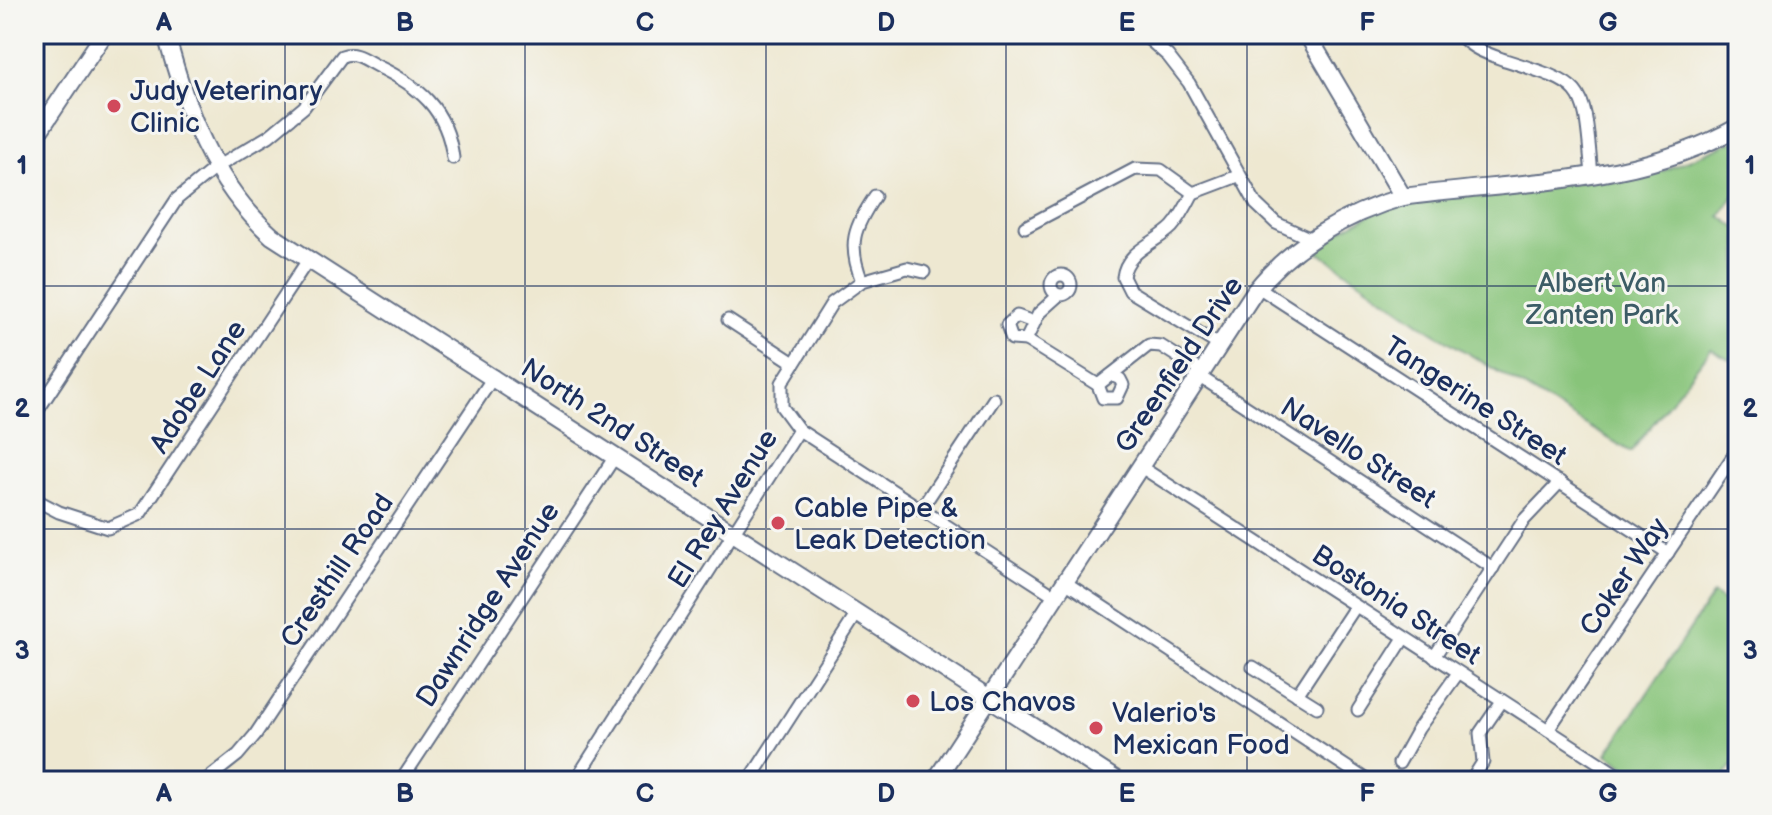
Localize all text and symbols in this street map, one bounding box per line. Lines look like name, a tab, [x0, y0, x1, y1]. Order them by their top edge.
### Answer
text: A	[155, 8, 172, 39]
text: B	[396, 8, 414, 39]
text: C	[636, 8, 654, 39]
text: D	[877, 8, 895, 39]
text: E	[1119, 8, 1136, 39]
text: F	[1359, 8, 1375, 39]
text: G	[1598, 8, 1618, 39]
place label: Judy Veterinary Clinic	[130, 75, 323, 140]
marker: Judy Veterinary Clinic	[105, 97, 123, 115]
text: 1	[17, 151, 27, 182]
text: 1	[1745, 151, 1755, 182]
park label: Albert Van Zanten Park	[1525, 267, 1679, 332]
street label: Greenfield Drive	[1108, 271, 1250, 459]
street label: Adobe Lane	[143, 314, 253, 460]
street label: Tangerine Street	[1378, 330, 1573, 473]
street label: North 2nd Street	[515, 352, 710, 495]
street label: Navello Street	[1274, 391, 1442, 516]
text: 2	[14, 394, 30, 425]
text: 2	[1742, 394, 1758, 425]
street label: El Rey Avenue	[661, 423, 785, 594]
street label: Cresthill Road	[274, 488, 401, 654]
place label: Cable Pipe & Leak Detection	[794, 492, 986, 557]
street label: Dawnridge Avenue	[410, 496, 567, 713]
street label: Coker Way	[1573, 512, 1676, 642]
marker: Cable Pipe & Leak Detection	[769, 514, 787, 532]
street label: Bostonia Street	[1306, 538, 1487, 672]
text: 3	[14, 636, 30, 667]
text: 3	[1742, 636, 1758, 667]
place label: Los Chavos	[929, 686, 1076, 719]
marker: Los Chavos	[904, 692, 922, 710]
place label: Valerio's Mexican Food	[1112, 697, 1290, 762]
marker: Valerio's Mexican Food	[1087, 719, 1105, 737]
text: A	[155, 779, 172, 810]
text: B	[396, 779, 414, 810]
text: C	[636, 779, 654, 810]
text: D	[877, 779, 895, 810]
text: E	[1119, 779, 1136, 810]
text: F	[1359, 779, 1375, 810]
text: G	[1598, 779, 1618, 810]

